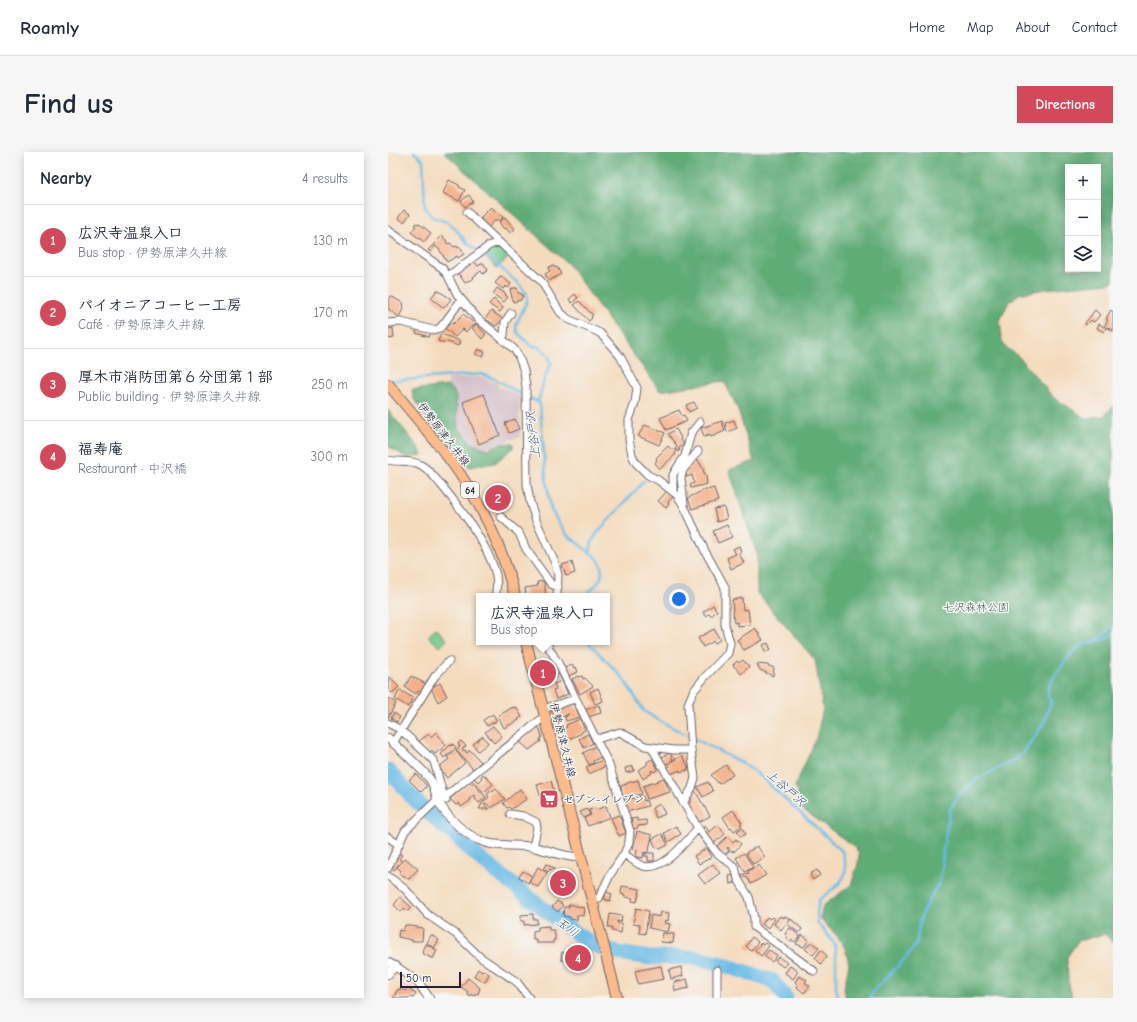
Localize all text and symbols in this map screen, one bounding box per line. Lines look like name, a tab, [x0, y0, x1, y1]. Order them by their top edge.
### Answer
text: Roamly	[20, 17, 79, 39]
text: Home	[909, 19, 945, 36]
text: Map	[967, 19, 993, 36]
text: About	[1015, 19, 1050, 36]
text: Contact	[1072, 19, 1117, 36]
button: Directions	[1017, 86, 1113, 123]
text: Find us	[24, 88, 113, 120]
map controls	[1065, 164, 1101, 272]
button: +	[1065, 164, 1101, 200]
text: Nearby	[40, 169, 91, 188]
text: 4 results	[302, 171, 348, 186]
button: −	[1065, 200, 1101, 236]
text: 広沢寺温泉入口	[78, 224, 183, 242]
text: 1	[50, 233, 56, 248]
text: 130 m	[313, 233, 348, 248]
button: layers	[1065, 236, 1101, 272]
text: Bus stop · 伊勢原津久井線	[78, 245, 227, 260]
text: パイオニアコーヒー工房	[78, 296, 242, 314]
text: 2	[50, 305, 56, 320]
text: 170 m	[314, 305, 348, 320]
text: Café · 伊勢原津久井線	[78, 317, 204, 332]
text: 厚木市消防団第６分団第１部	[78, 368, 273, 386]
text: 3	[50, 377, 56, 392]
text: 250 m	[311, 377, 348, 392]
text: Public building · 伊勢原津久井線	[78, 389, 261, 404]
street label: 伊勢原津久井線	[415, 400, 472, 469]
water label: 上谷戸沢	[523, 409, 543, 460]
text: 福寿庵	[78, 440, 123, 458]
text: 4	[50, 449, 56, 464]
text: 300 m	[310, 449, 348, 464]
text: Restaurant · 中沢橋	[78, 461, 187, 476]
road number: 64	[461, 482, 479, 498]
pin: 2	[485, 483, 511, 513]
your location	[669, 589, 689, 609]
popup	[476, 593, 610, 645]
park label: 七沢森林公園	[943, 601, 1009, 614]
text: 広沢寺温泉入口	[490, 604, 596, 622]
text: Bus stop	[490, 622, 537, 637]
pin: 1	[530, 658, 556, 688]
street label: 伊勢原津久井線	[547, 701, 578, 779]
water label: 上谷戸沢	[763, 767, 809, 810]
supermarket icon: セブン-イレブン	[538, 788, 560, 810]
place label: セブン-イレブン	[563, 793, 644, 806]
pin: 3	[550, 868, 576, 898]
water label: 玉川	[553, 914, 581, 940]
pin: 4	[565, 943, 591, 973]
scale bar	[400, 970, 461, 989]
text: 50 m	[406, 972, 431, 985]

